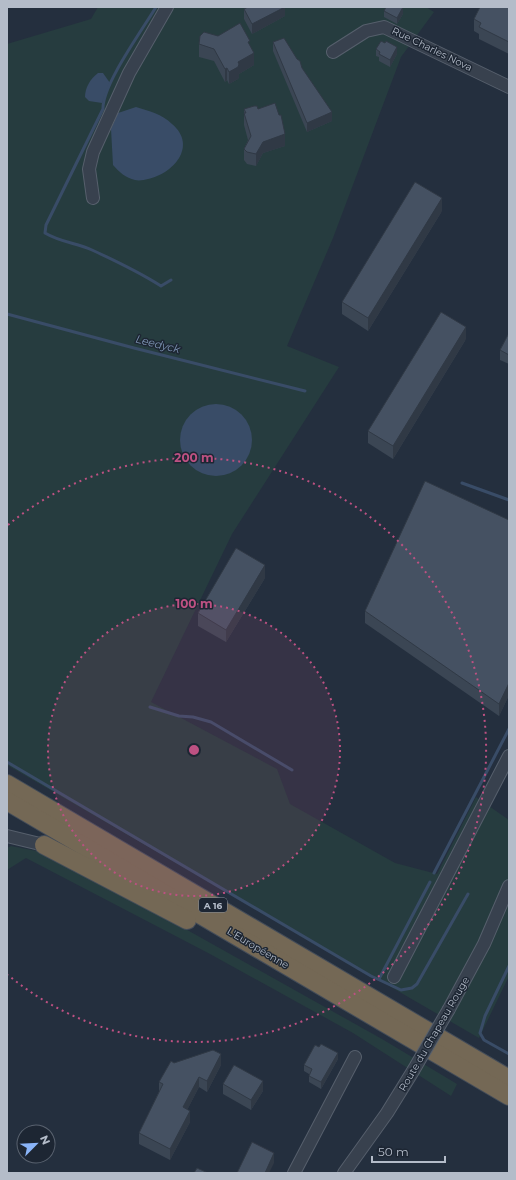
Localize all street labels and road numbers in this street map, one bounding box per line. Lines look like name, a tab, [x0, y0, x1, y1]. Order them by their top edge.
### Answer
street label: Rue Charles Nova	[390, 24, 474, 74]
road number: A 16	[199, 898, 227, 912]
street label: L'Européenne	[225, 924, 291, 972]
street label: Route du Chapeau Rouge	[396, 975, 472, 1093]

